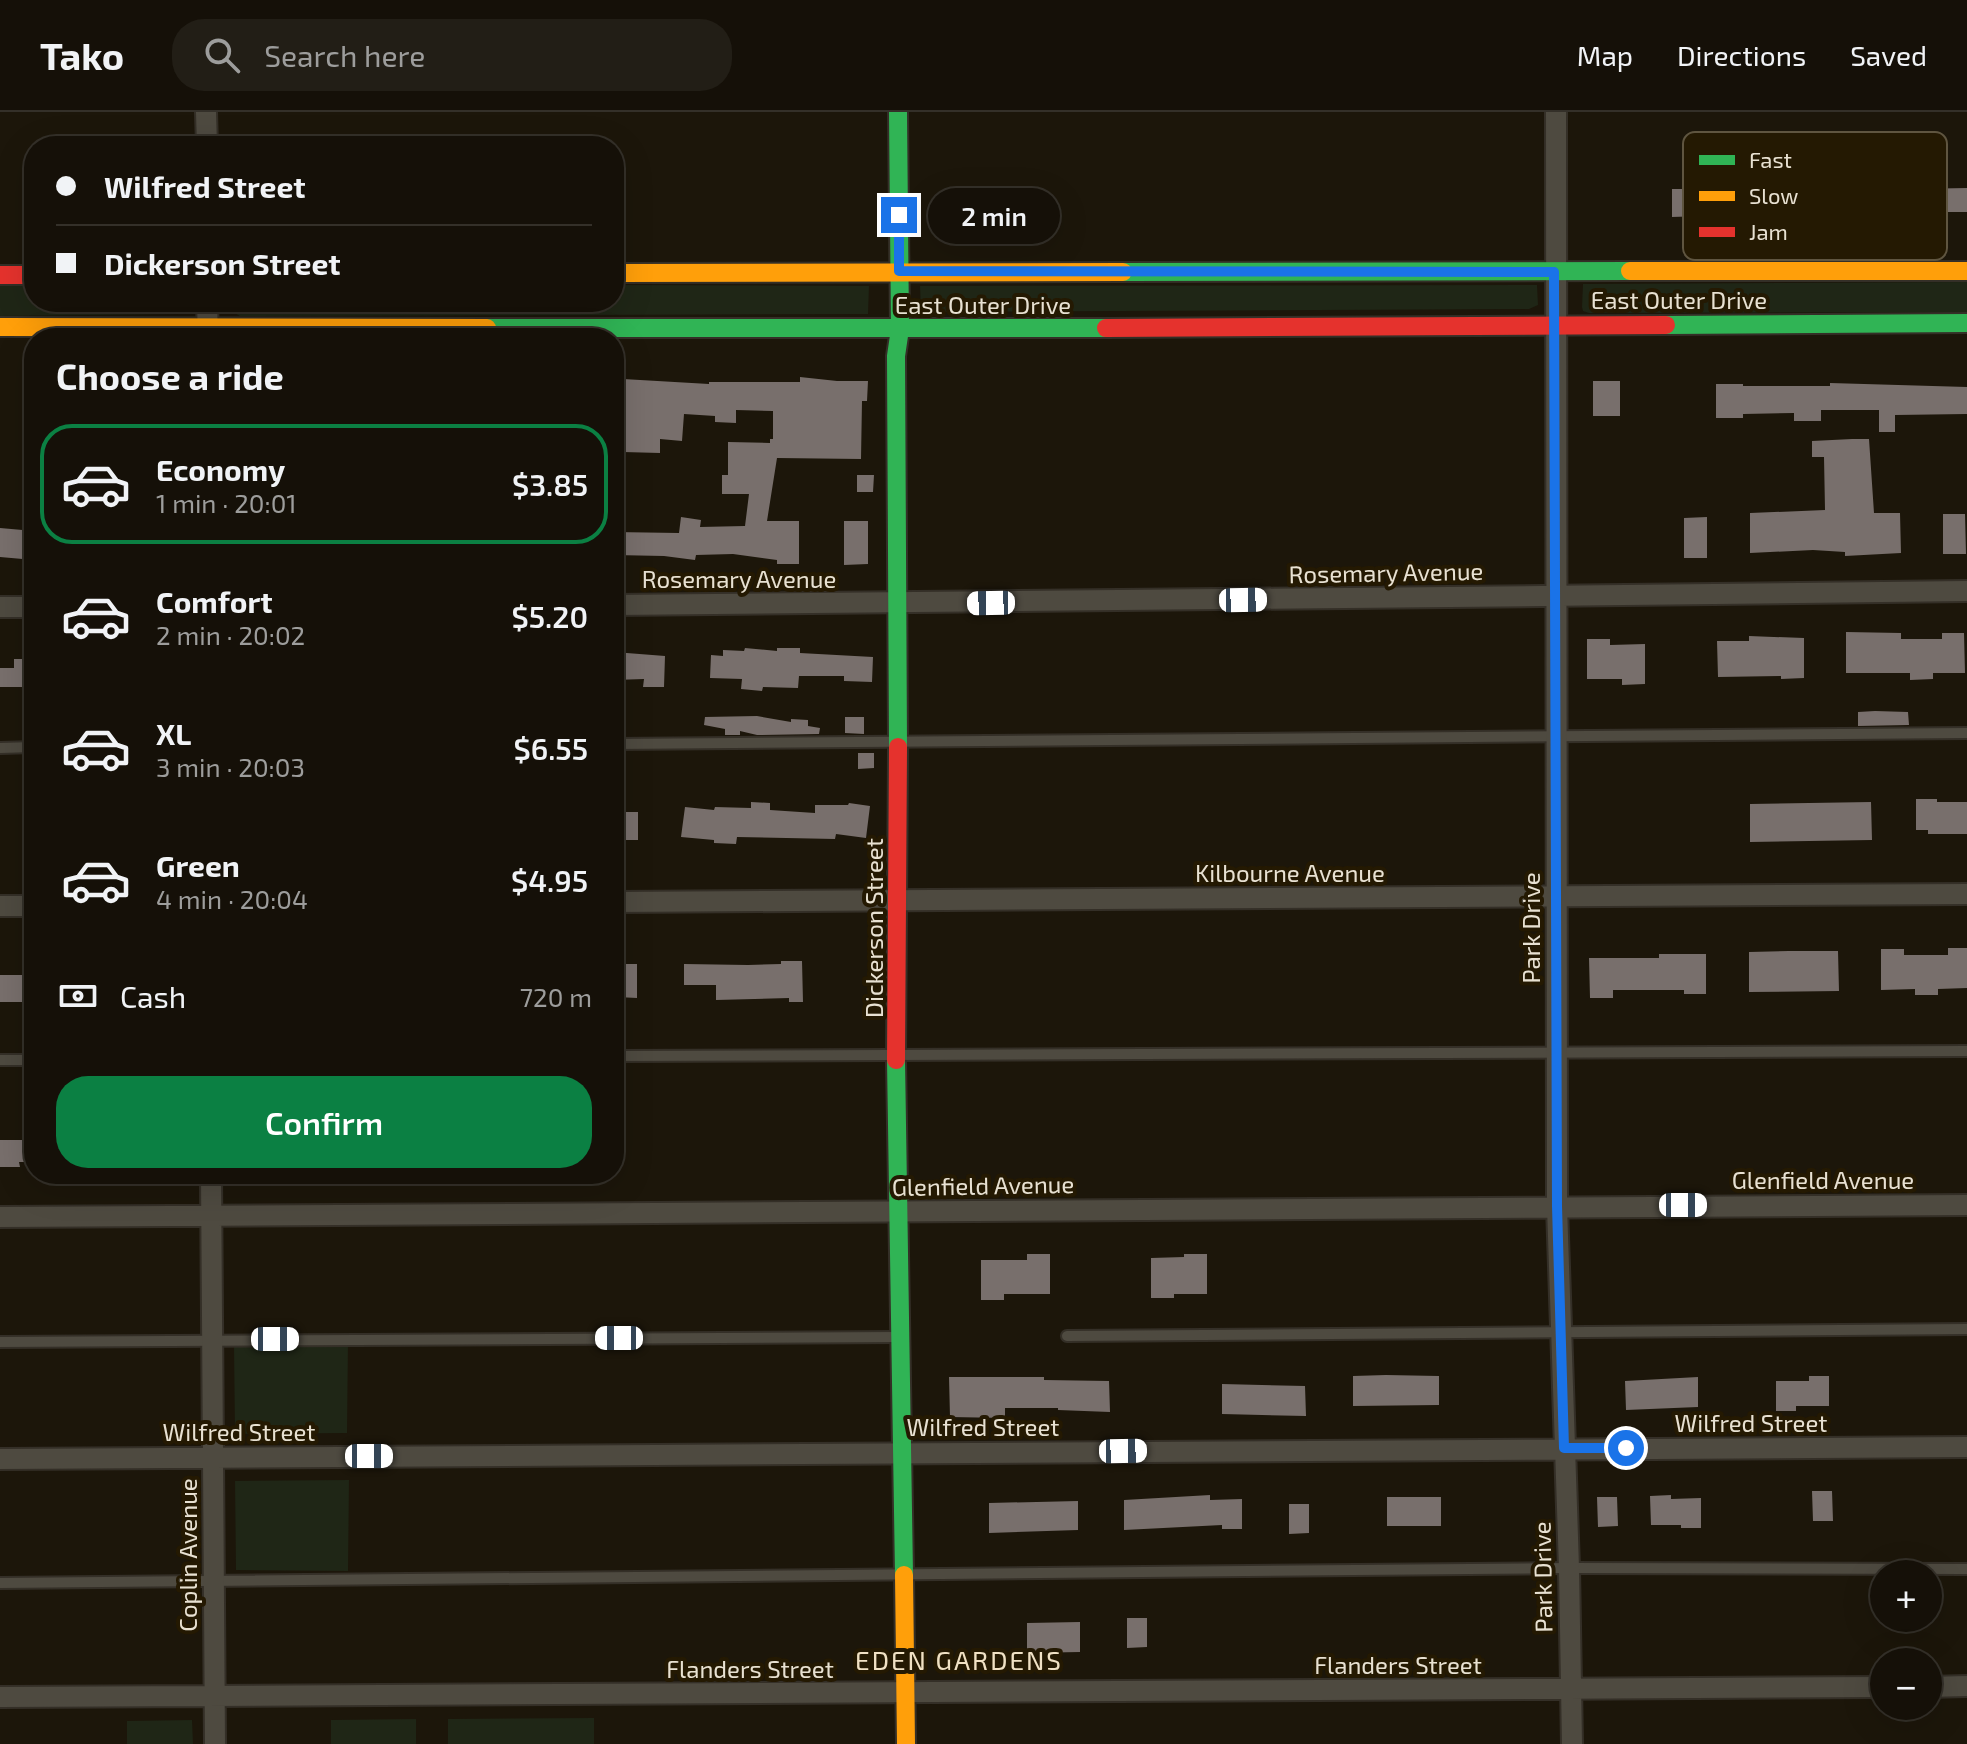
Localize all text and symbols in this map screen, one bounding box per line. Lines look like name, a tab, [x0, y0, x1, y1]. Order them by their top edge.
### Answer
search box	[172, 19, 732, 91]
text: Tako	[40, 32, 124, 78]
icon: search	[200, 33, 244, 77]
text: Search here	[264, 37, 425, 73]
text: Map	[1577, 38, 1633, 72]
text: Directions	[1677, 38, 1806, 72]
text: Saved	[1850, 38, 1927, 72]
legend	[1683, 132, 1947, 260]
text: Fast	[1749, 146, 1792, 172]
text: Wilfred Street	[104, 168, 306, 204]
text: Slow	[1749, 182, 1798, 208]
callout: 2 min	[927, 187, 1059, 243]
route end	[881, 197, 917, 233]
text: 2 min	[961, 200, 1027, 231]
text: Jam	[1749, 218, 1788, 244]
text: Dickerson Street	[104, 245, 341, 281]
street label: East Outer Drive	[1591, 285, 1767, 314]
street label: East Outer Drive	[895, 290, 1071, 319]
text: Choose a ride	[56, 354, 284, 397]
icon: car	[60, 448, 132, 520]
text: Economy	[156, 451, 285, 487]
text: $3.85	[512, 466, 588, 502]
text: 1 min · 20:01	[156, 487, 297, 518]
street label: Rosemary Avenue	[1288, 556, 1484, 588]
street label: Rosemary Avenue	[642, 564, 836, 593]
icon: car	[60, 580, 132, 652]
text: Comfort	[156, 583, 273, 619]
car	[1219, 588, 1267, 612]
car	[967, 591, 1015, 615]
text: $5.20	[512, 598, 588, 634]
text: 2 min · 20:02	[156, 619, 305, 650]
icon: car	[60, 712, 132, 784]
text: XL	[156, 715, 191, 751]
text: $6.55	[514, 730, 588, 766]
text: 3 min · 20:03	[156, 751, 305, 782]
street label: Dickerson Street	[859, 838, 888, 1018]
icon: car	[60, 844, 132, 916]
text: Green	[156, 847, 240, 883]
street label: Kilbourne Avenue	[1195, 858, 1385, 887]
text: $4.95	[511, 862, 588, 898]
street label: Park Drive	[1516, 872, 1545, 984]
text: 4 min · 20:04	[156, 883, 308, 914]
icon: cash	[56, 974, 100, 1018]
text: Cash	[120, 978, 186, 1014]
text: 720 m	[520, 981, 592, 1012]
button: Confirm	[56, 1076, 592, 1168]
street label: Glenfield Avenue	[1732, 1165, 1914, 1194]
street label: Glenfield Avenue	[891, 1169, 1075, 1201]
car	[1659, 1193, 1707, 1217]
car	[595, 1326, 643, 1350]
car	[251, 1327, 299, 1351]
street label: Wilfred Street	[1675, 1408, 1827, 1437]
street label: Wilfred Street	[907, 1412, 1059, 1441]
street label: Wilfred Street	[163, 1417, 315, 1446]
route start	[1608, 1430, 1644, 1466]
car	[1099, 1439, 1147, 1463]
car	[345, 1444, 393, 1468]
street label: Coplin Avenue	[173, 1478, 202, 1632]
street label: Park Drive	[1527, 1521, 1557, 1633]
map controls	[1870, 1560, 1942, 1720]
button: +	[1870, 1560, 1942, 1632]
district label: EDEN GARDENS	[855, 1644, 1063, 1675]
button: −	[1870, 1648, 1942, 1720]
street label: Flanders Street	[1314, 1650, 1482, 1679]
street label: Flanders Street	[666, 1654, 834, 1683]

